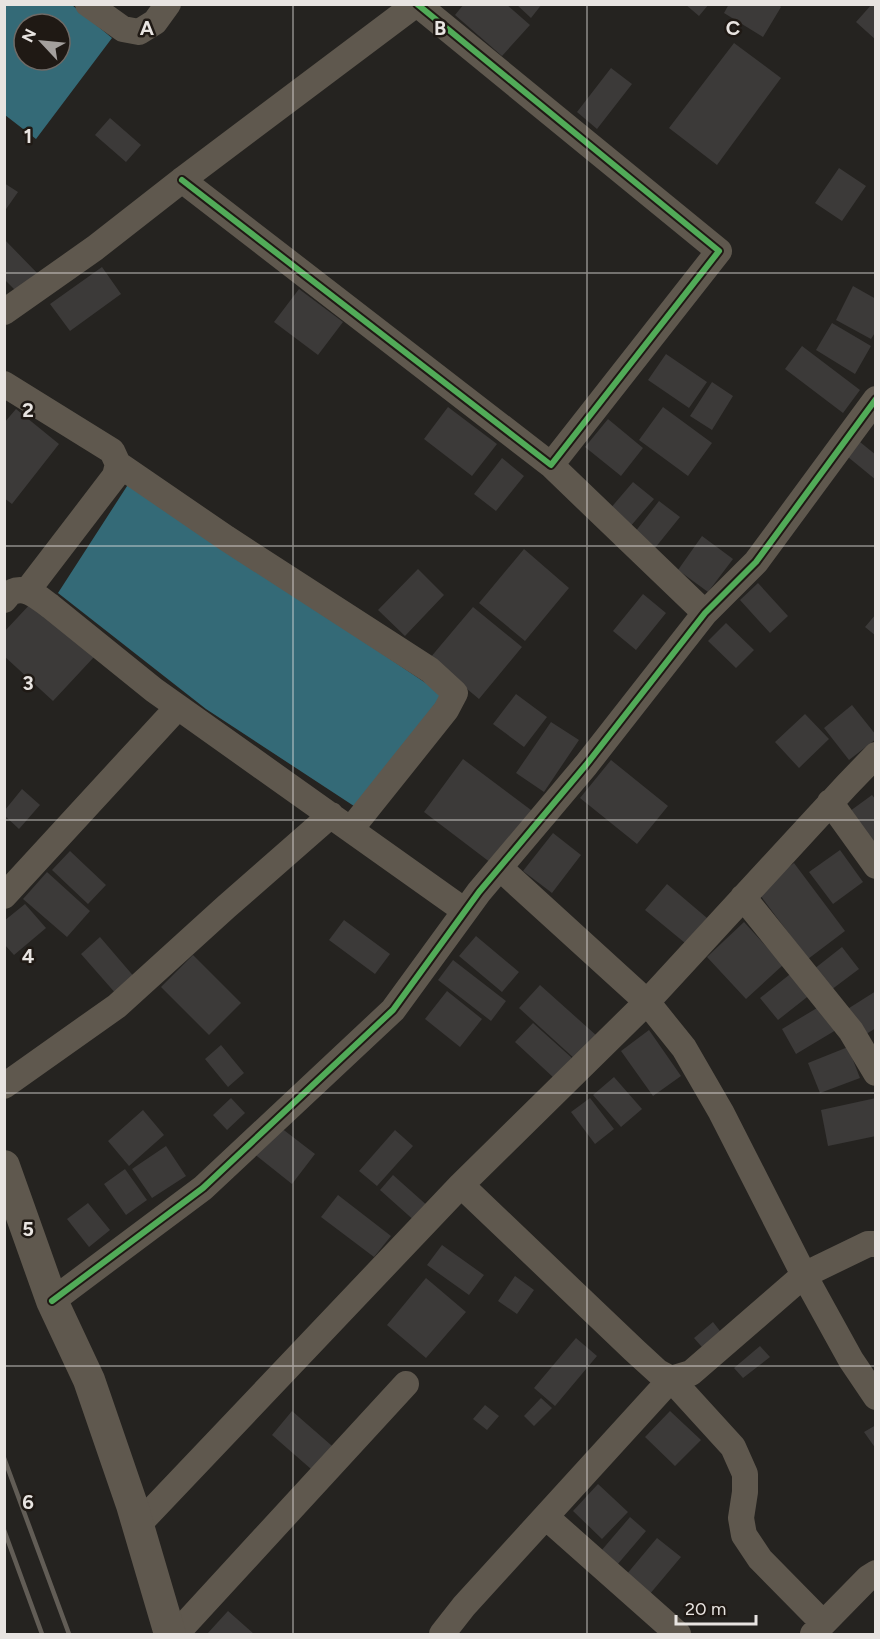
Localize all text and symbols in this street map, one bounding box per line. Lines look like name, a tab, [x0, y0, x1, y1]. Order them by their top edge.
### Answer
north arrow	[12, 12, 72, 72]
text: A	[140, 16, 155, 40]
text: B	[434, 16, 446, 40]
text: C	[726, 16, 740, 40]
text: N	[18, 26, 40, 45]
text: 1	[24, 124, 32, 148]
text: 2	[22, 398, 34, 422]
text: 3	[22, 671, 34, 695]
text: 4	[22, 944, 35, 968]
text: 5	[22, 1217, 34, 1241]
text: 6	[22, 1490, 34, 1514]
scale bar	[676, 1588, 756, 1626]
text: 20 m	[685, 1598, 726, 1620]

